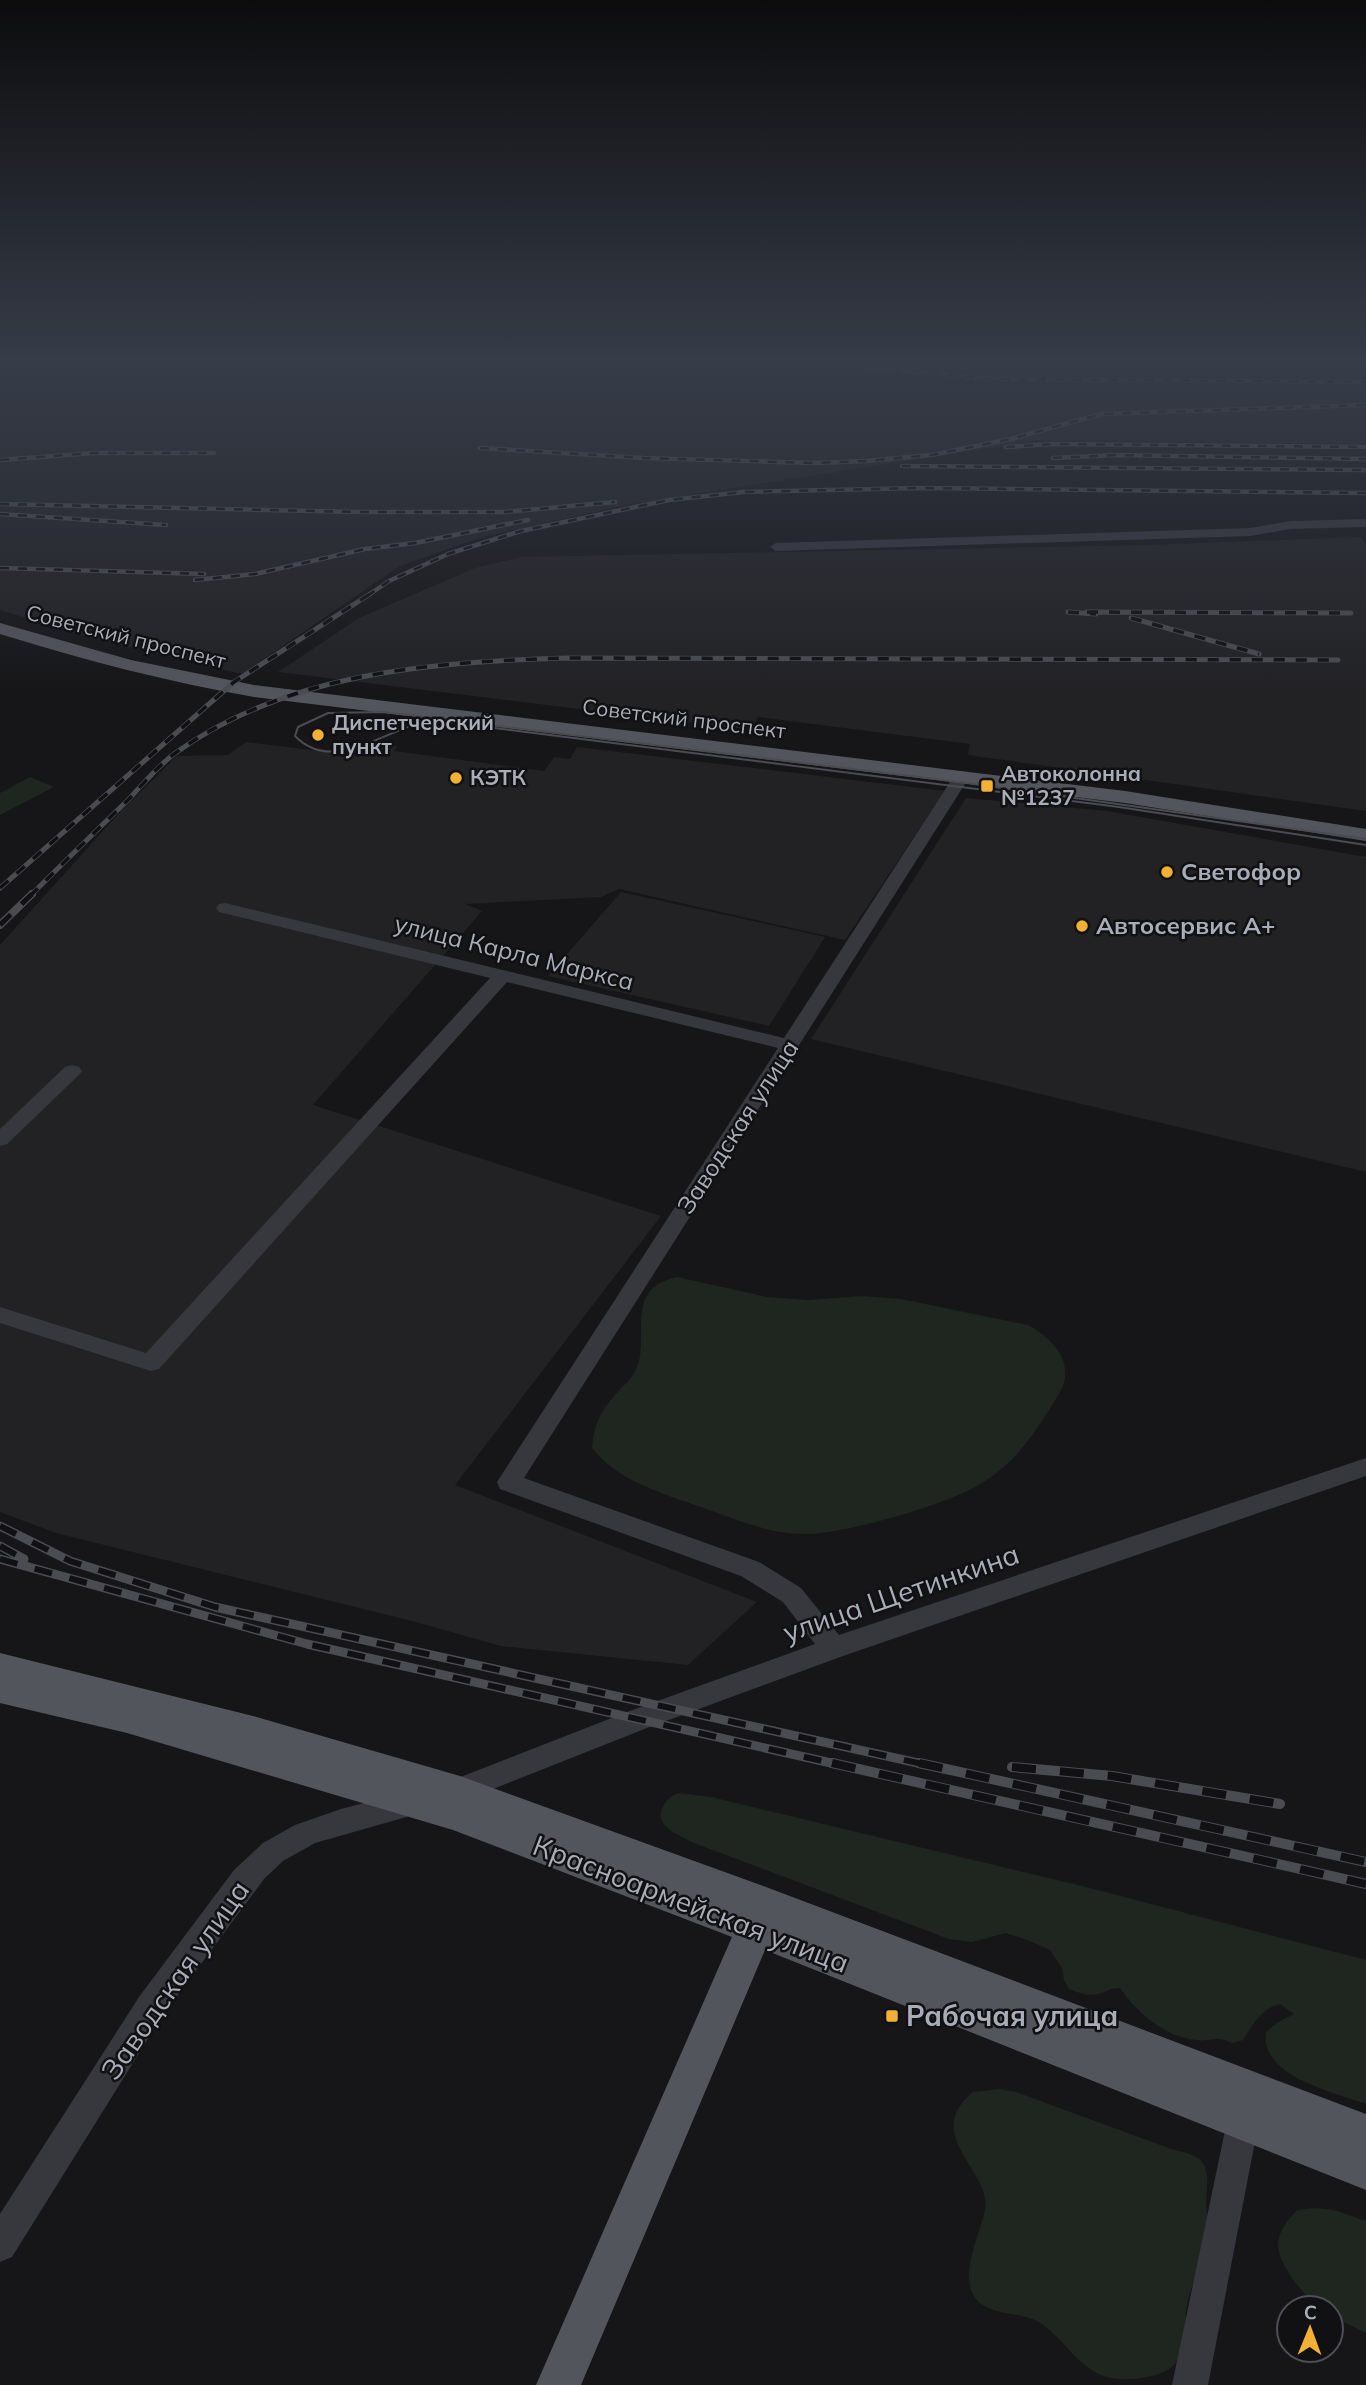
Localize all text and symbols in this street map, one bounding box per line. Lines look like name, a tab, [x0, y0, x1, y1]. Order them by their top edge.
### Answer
street label: Советский проспект	[24, 599, 229, 674]
street label: Советский проспект	[581, 693, 788, 743]
place label: Диспетчерский пункт	[332, 709, 494, 759]
marker: Диспетчерский пункт	[310, 727, 326, 743]
place label: Автоколонна №1237	[1001, 760, 1141, 810]
place label: КЭТК	[470, 764, 526, 790]
marker: КЭТК	[448, 770, 464, 786]
marker: Автоколонна №1237	[979, 778, 995, 794]
place label: Светофор	[1181, 856, 1301, 886]
marker: Светофор	[1159, 864, 1175, 880]
street label: улица Карла Маркса	[391, 908, 637, 996]
place label: Автосервис А+	[1096, 910, 1275, 940]
marker: Автосервис А+	[1074, 918, 1090, 934]
street label: Заводская улица	[670, 1034, 805, 1219]
street label: улица Щетинкина	[778, 1536, 1024, 1649]
street label: Красноармейская улица	[528, 1827, 854, 1980]
street label: Заводская улица	[93, 1873, 256, 2086]
place label: Рабочая улица	[906, 1998, 1118, 2033]
marker: Рабочая улица	[884, 2008, 900, 2024]
north arrow	[1275, 2294, 1345, 2364]
text: С	[1304, 2300, 1317, 2324]

